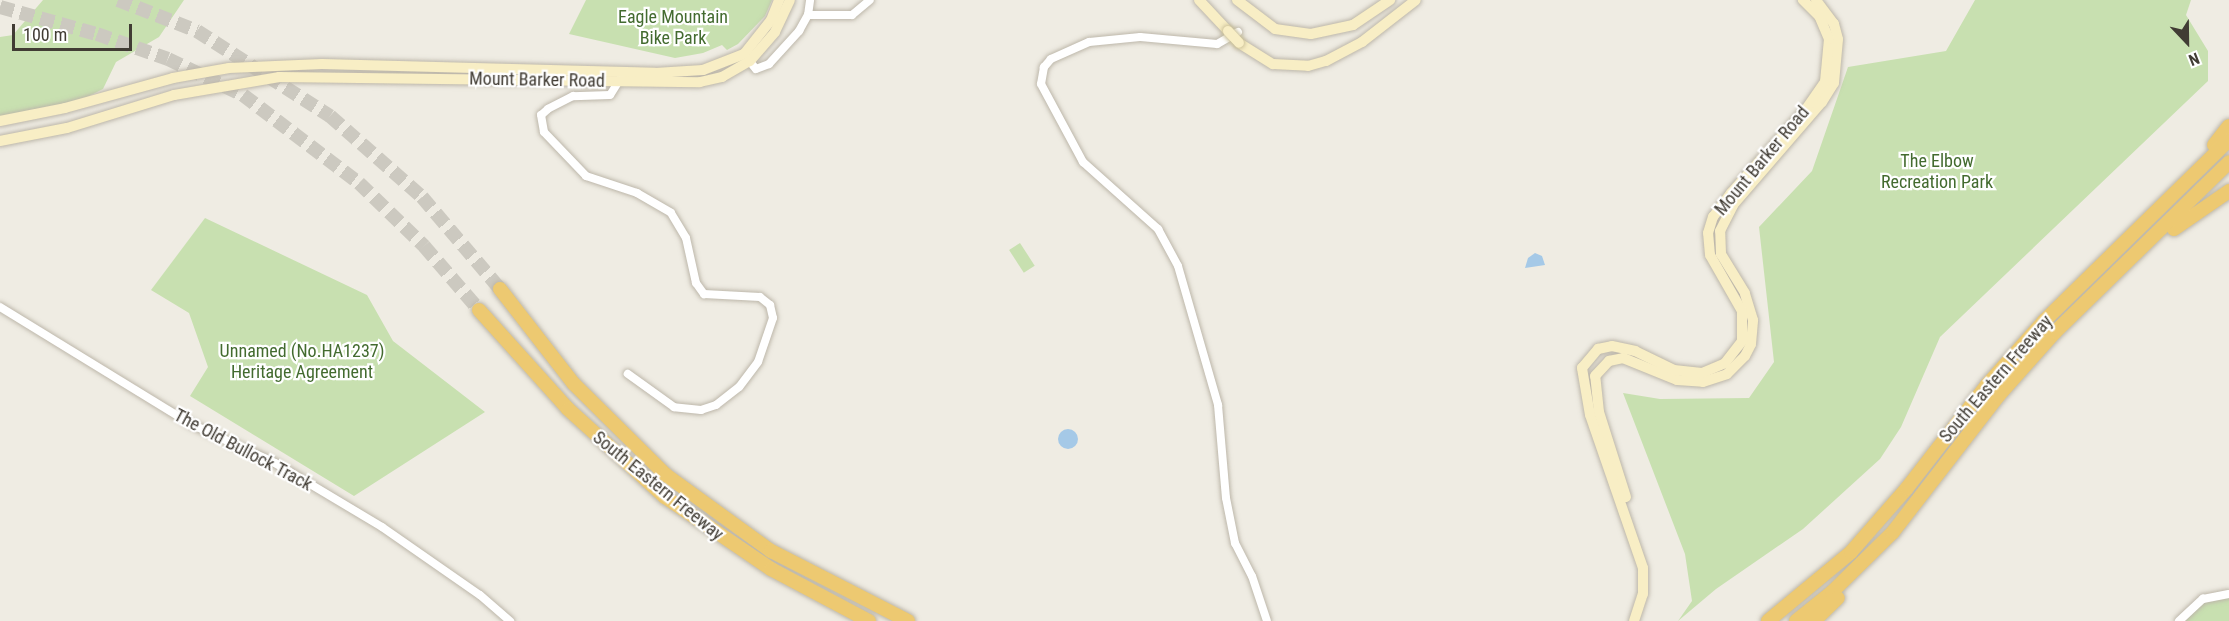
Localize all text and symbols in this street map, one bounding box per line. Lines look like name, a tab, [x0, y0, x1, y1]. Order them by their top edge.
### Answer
park label: Eagle Mountain Bike Park	[618, 7, 728, 50]
scale bar	[15, 12, 135, 50]
north arrow	[2157, 12, 2217, 72]
text: 100 m	[23, 24, 67, 45]
text: N	[2186, 49, 2202, 70]
street label: Mount Barker Road	[469, 68, 605, 92]
street label: Mount Barker Road	[1710, 102, 1814, 220]
park label: The Elbow Recreation Park	[1881, 151, 1993, 194]
street label: South Eastern Freeway	[1935, 311, 2057, 447]
park label: Unnamed (No.HA1237) Heritage Agreement	[220, 341, 384, 384]
street label: The Old Bullock Track	[170, 404, 316, 496]
street label: South Eastern Freeway	[588, 427, 728, 545]

